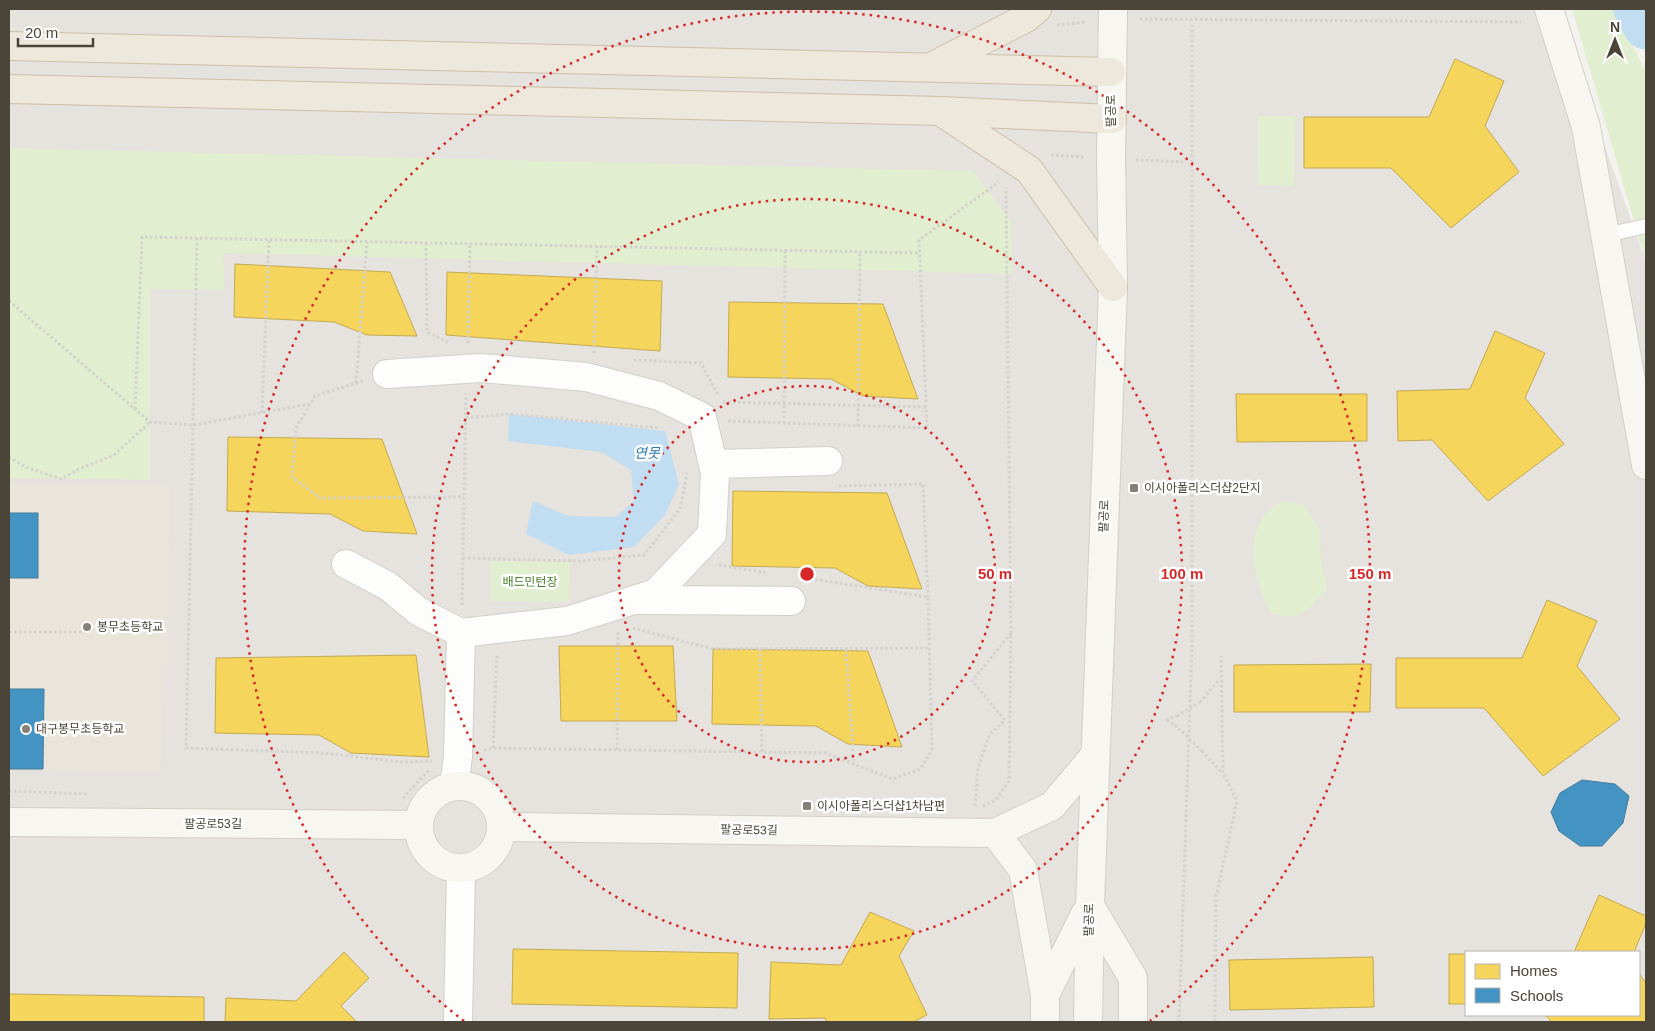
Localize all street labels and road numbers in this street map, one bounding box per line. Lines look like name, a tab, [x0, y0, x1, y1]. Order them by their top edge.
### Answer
street label: 팔공로	[1104, 94, 1118, 128]
street label: 팔공로	[1096, 499, 1112, 533]
street label: 팔공로53길	[184, 817, 242, 831]
street label: 팔공로53길	[720, 822, 778, 838]
street label: 팔공로	[1082, 903, 1096, 937]

